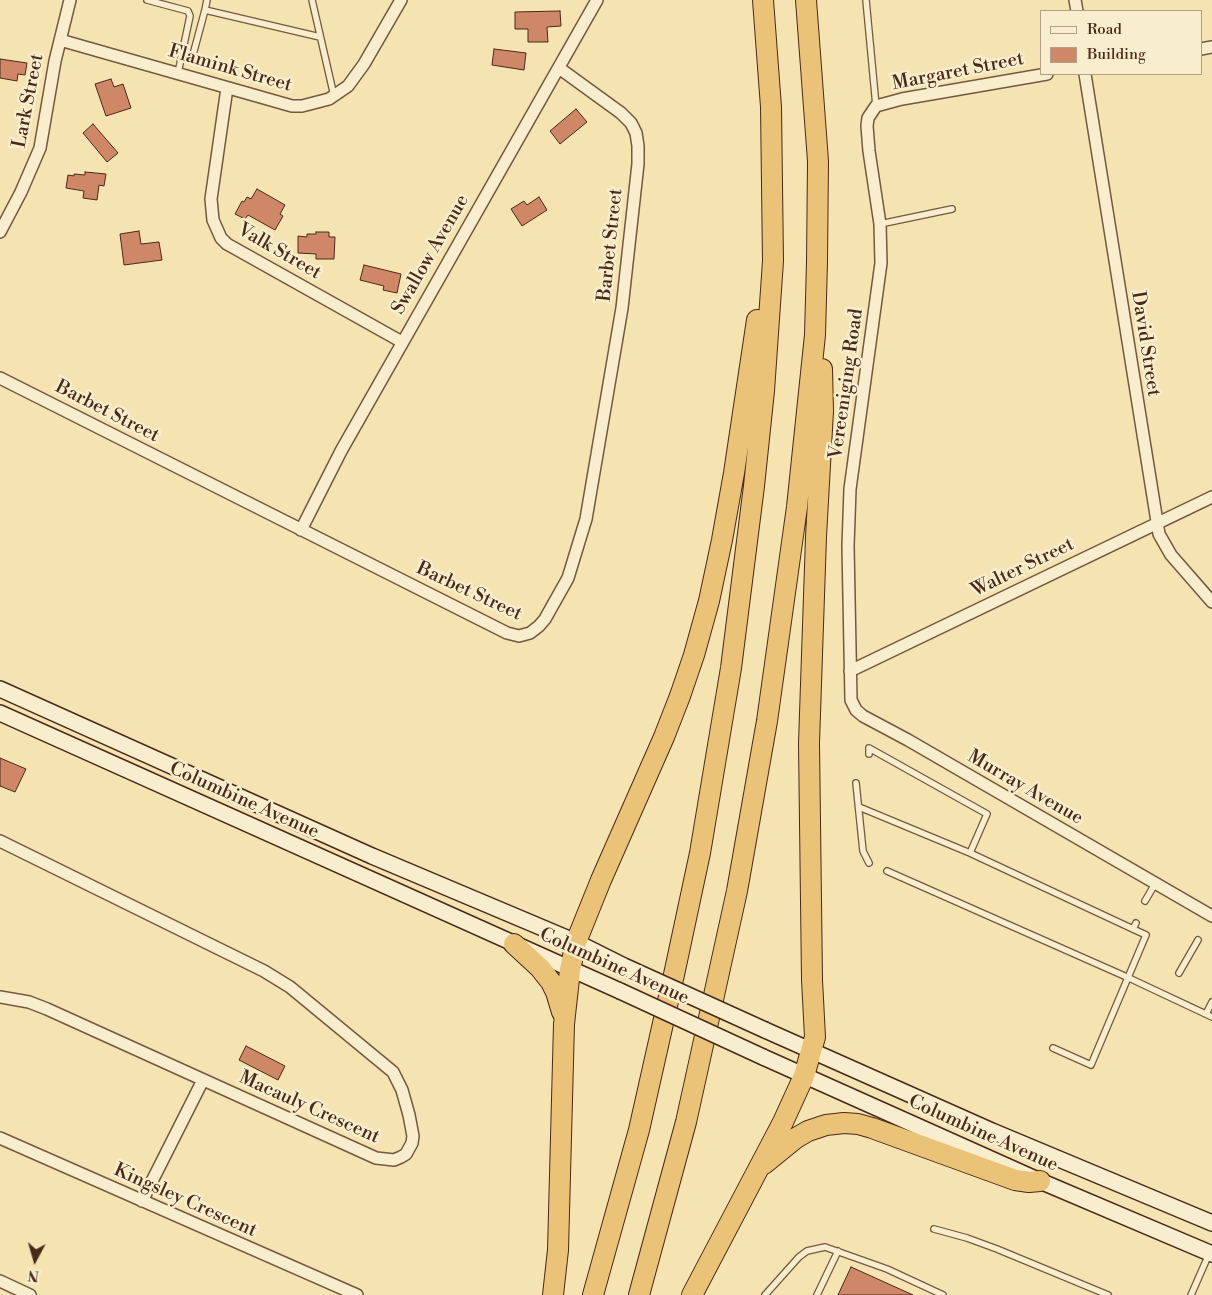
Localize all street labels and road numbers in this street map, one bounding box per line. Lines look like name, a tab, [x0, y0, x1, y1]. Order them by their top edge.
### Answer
street label: Flamink Street	[166, 40, 294, 98]
street label: Margaret Street	[890, 48, 1026, 96]
street label: Lark Street	[9, 52, 49, 150]
street label: Barbet Street	[594, 187, 628, 303]
street label: Swallow Avenue	[387, 191, 475, 319]
street label: Valk Street	[233, 219, 325, 285]
street label: David Street	[1125, 290, 1165, 398]
street label: Vereeniging Road	[825, 307, 869, 461]
street label: Barbet Street	[51, 376, 163, 448]
street label: Walter Street	[968, 533, 1078, 603]
street label: Barbet Street	[413, 558, 525, 626]
street label: Murray Avenue	[963, 746, 1087, 830]
street label: Columbine Avenue	[166, 758, 322, 844]
street label: Columbine Avenue	[536, 924, 692, 1010]
street label: Macauly Crescent	[235, 1067, 383, 1149]
street label: Columbine Avenue	[905, 1091, 1061, 1177]
street label: Kingsley Crescent	[110, 1159, 260, 1243]

